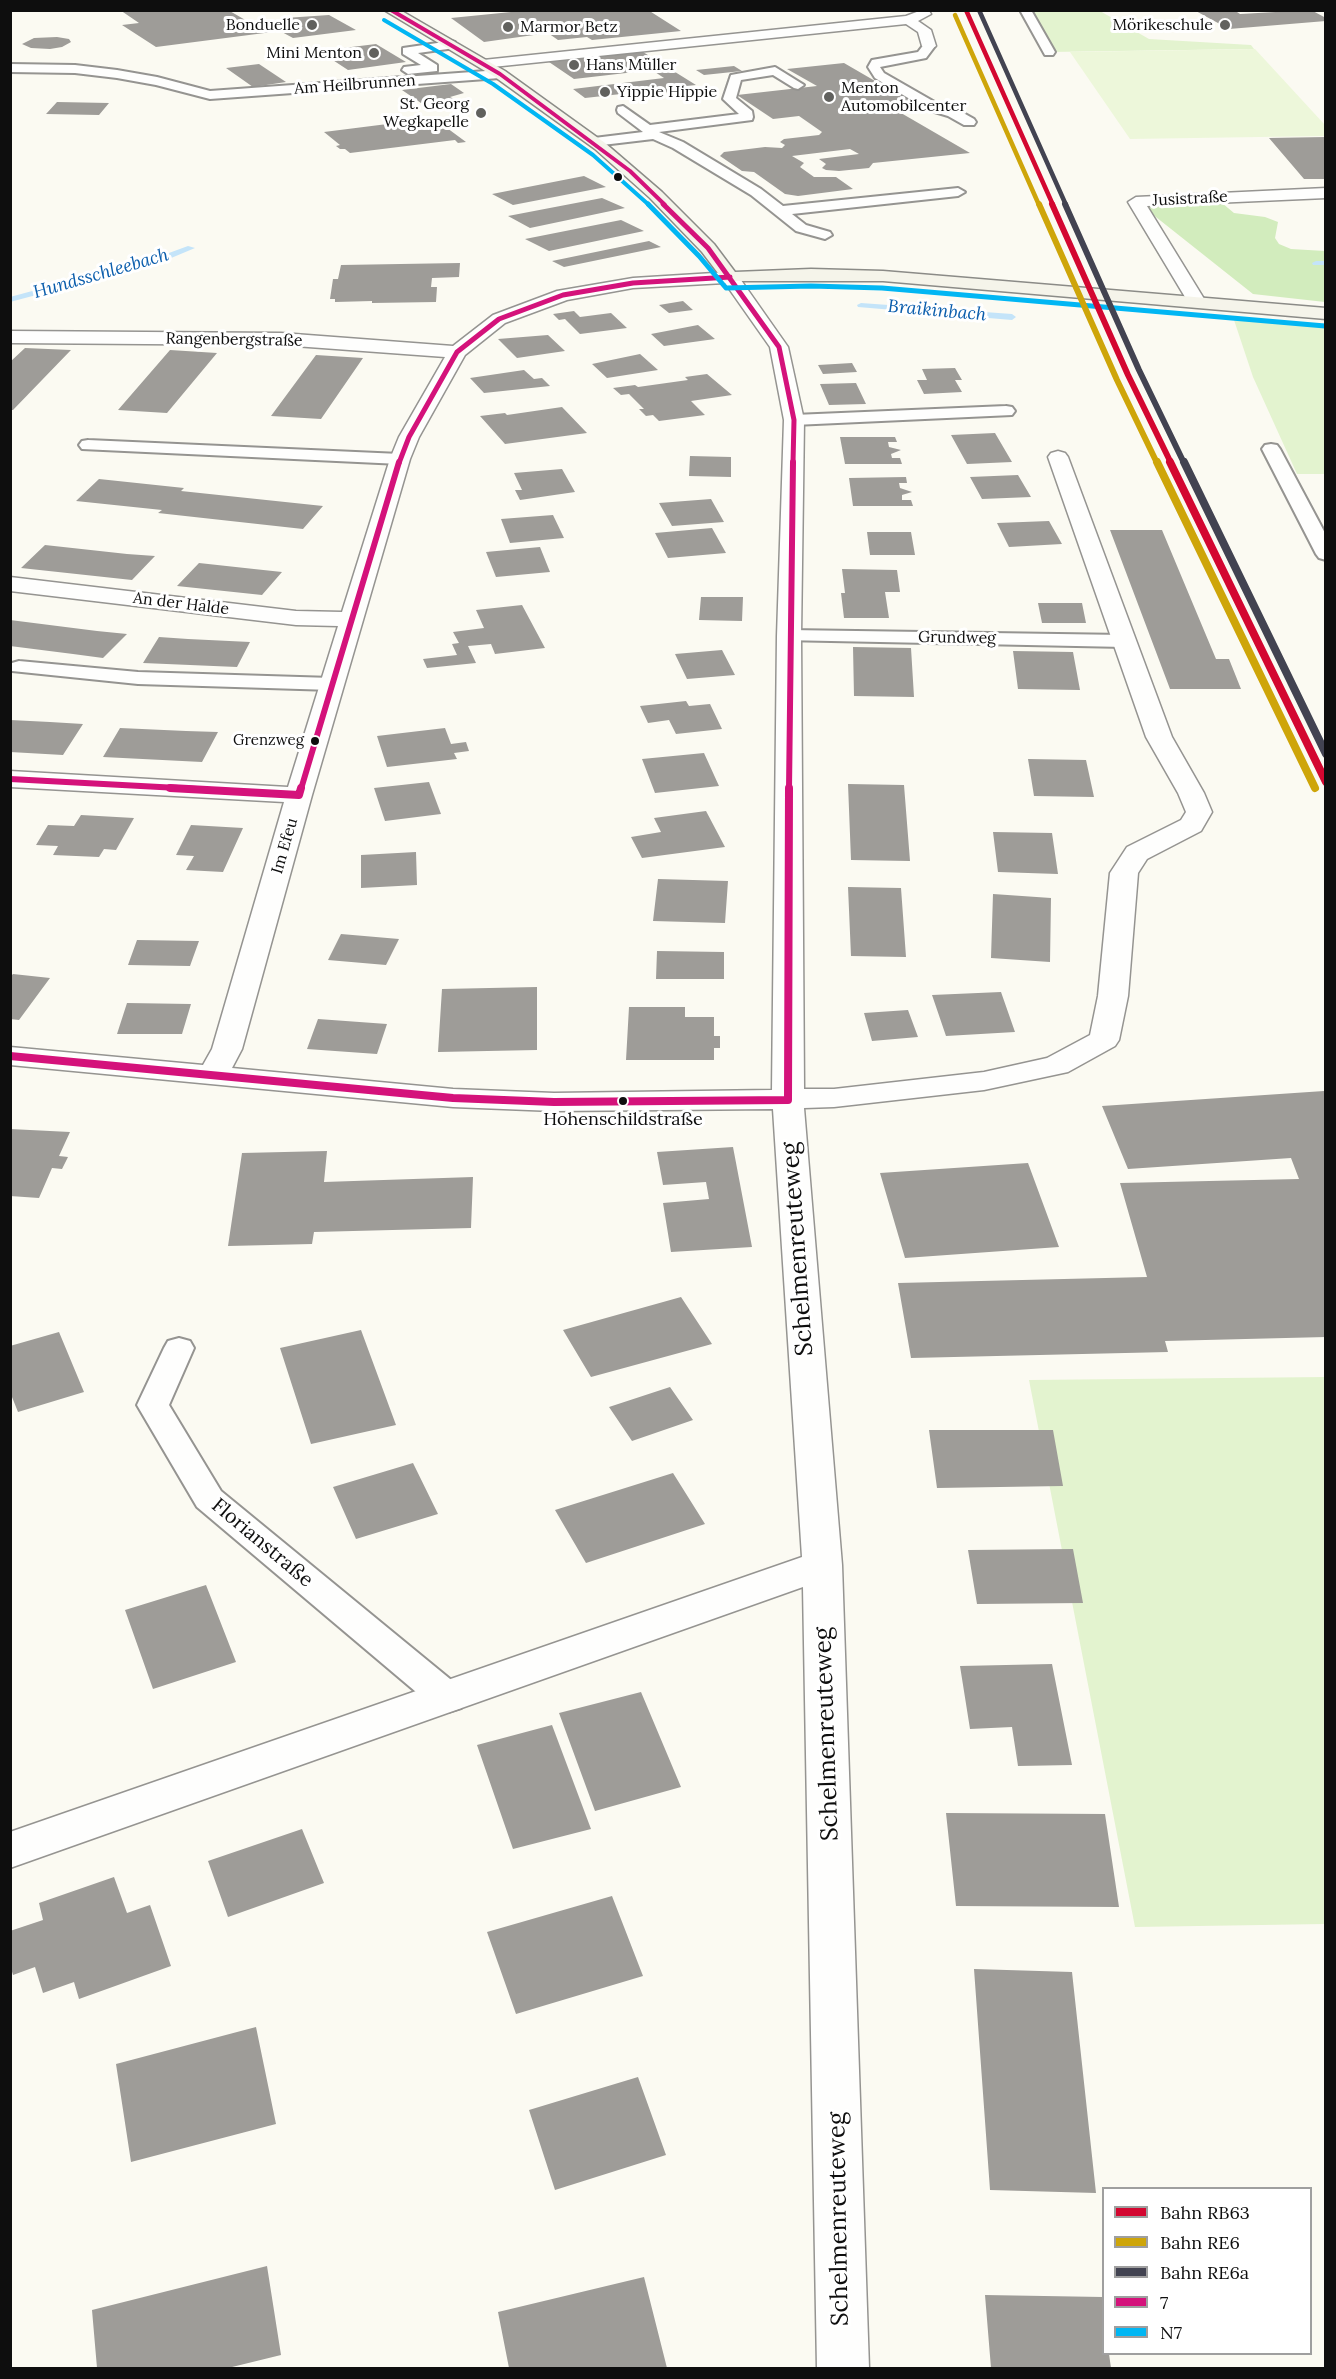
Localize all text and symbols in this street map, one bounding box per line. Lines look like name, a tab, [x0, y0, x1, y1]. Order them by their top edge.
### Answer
place label: Bonduelle	[226, 15, 300, 35]
place label: Mörikeschule	[1112, 15, 1213, 35]
place label: Marmor Betz	[520, 17, 618, 37]
marker: Bonduelle	[305, 18, 319, 32]
marker: Mörikeschule	[1218, 18, 1232, 32]
marker: Marmor Betz	[501, 20, 515, 34]
place label: Mini Menton	[266, 43, 362, 63]
marker: Mini Menton	[367, 46, 381, 60]
place label: Hans Müller	[586, 55, 676, 75]
marker: Hans Müller	[567, 58, 581, 72]
street label: Am Heilbrunnen	[294, 71, 416, 99]
place label: Menton Automobilcenter	[841, 78, 966, 116]
place label: Yippie Hippie	[617, 82, 717, 102]
marker: Yippie Hippie	[598, 85, 612, 99]
marker: Menton Automobilcenter	[822, 90, 836, 104]
place label: St. Georg Wegkapelle	[383, 94, 469, 132]
marker: St. Georg Wegkapelle	[474, 106, 488, 120]
unlabelled marker	[612, 171, 624, 183]
street label: Jusistraße	[1152, 187, 1228, 211]
water label: Hundsschleebach	[31, 244, 171, 304]
water label: Braikinbach	[887, 296, 987, 326]
street label: Rangenbergstraße	[165, 329, 303, 351]
street label: An der Halde	[132, 589, 230, 619]
street label: Grundweg	[918, 628, 996, 648]
place label: Grenzweg	[233, 732, 304, 750]
marker: Grenzweg	[309, 735, 321, 747]
street label: Im Efeu	[268, 816, 302, 876]
marker: Hohenschildstraße	[617, 1095, 629, 1107]
place label: Hohenschildstraße	[543, 1109, 703, 1131]
street label: Schelmenreuteweg	[776, 1141, 820, 1357]
street label: Florianstraße	[206, 1494, 318, 1592]
street label: Schelmenreuteweg	[809, 1626, 845, 1842]
street label: Schelmenreuteweg	[823, 2112, 855, 2326]
legend	[1102, 2187, 1312, 2355]
text: Bahn RB63	[1160, 2201, 1250, 2224]
text: Bahn RE6	[1160, 2231, 1240, 2254]
text: Bahn RE6a	[1160, 2261, 1249, 2284]
text: 7	[1160, 2291, 1168, 2314]
text: N7	[1160, 2321, 1182, 2344]

